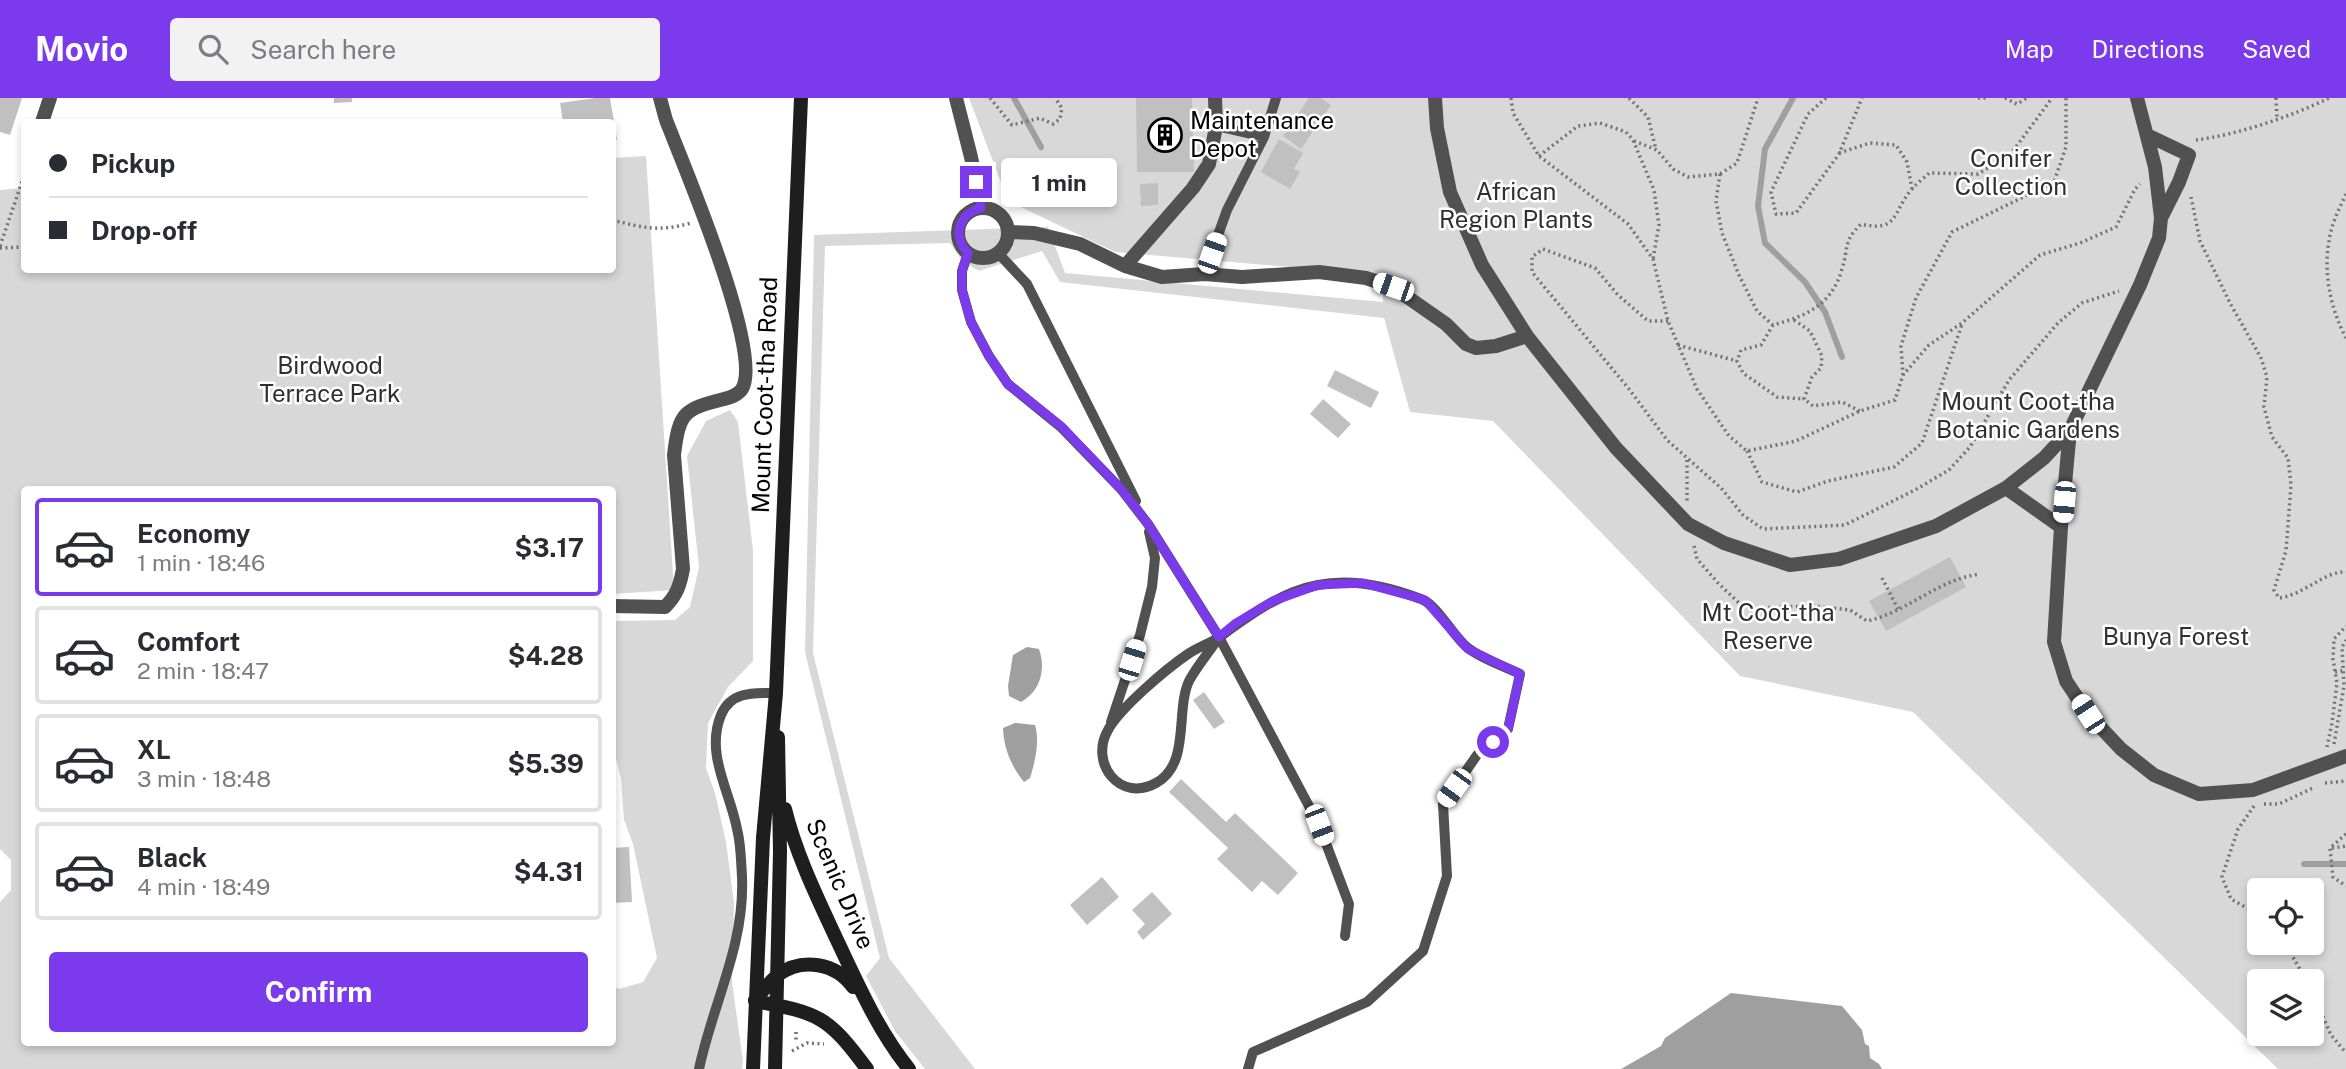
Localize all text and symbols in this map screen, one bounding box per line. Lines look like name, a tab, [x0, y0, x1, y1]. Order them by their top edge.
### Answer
search box	[170, 18, 660, 81]
text: Movio	[35, 30, 128, 68]
icon: search	[194, 30, 232, 68]
text: Search here	[250, 34, 396, 65]
text: Map	[2005, 35, 2054, 63]
text: Directions	[2092, 35, 2204, 63]
text: Saved	[2242, 35, 2311, 63]
place label: Maintenance Depot	[1190, 106, 1334, 162]
building icon: Maintenance Depot	[1146, 116, 1184, 154]
park label: Conifer Collection	[1955, 144, 2067, 200]
text: Pickup	[91, 148, 175, 179]
callout: 1 min	[1000, 158, 1116, 206]
route end	[960, 166, 992, 198]
text: 1 min	[1031, 169, 1087, 196]
park label: African Region Plants	[1439, 177, 1593, 233]
text: Drop-off	[91, 215, 197, 246]
car	[1196, 230, 1229, 276]
car	[1370, 270, 1417, 304]
street label: Mount Coot-tha Road	[746, 276, 782, 514]
park label: Birdwood Terrace Park	[259, 351, 401, 407]
park label: Mount Coot-tha Botanic Gardens	[1936, 387, 2120, 443]
car	[2052, 480, 2077, 524]
icon: car	[53, 516, 116, 579]
text: Economy	[137, 518, 250, 549]
text: $3.17	[515, 532, 584, 563]
text: 1 min · 18:46	[137, 549, 265, 576]
park label: Mt Coot-tha Reserve	[1701, 598, 1835, 654]
park label: Bunya Forest	[2103, 622, 2249, 650]
icon: car	[53, 624, 116, 687]
text: Comfort	[137, 626, 240, 657]
car	[1116, 637, 1149, 683]
text: $4.28	[508, 640, 584, 671]
text: 2 min · 18:47	[137, 657, 269, 684]
car	[2068, 691, 2109, 737]
route start	[1477, 726, 1509, 758]
icon: car	[53, 732, 116, 795]
text: XL	[137, 734, 171, 765]
text: $5.39	[507, 748, 584, 779]
text: 3 min · 18:48	[137, 765, 271, 792]
car	[1434, 765, 1475, 811]
car	[1302, 802, 1337, 848]
street label: Scenic Drive	[801, 814, 881, 953]
icon: car	[53, 840, 116, 903]
text: Black	[137, 842, 207, 873]
text: $4.31	[514, 856, 584, 887]
text: 4 min · 18:49	[137, 873, 270, 900]
map controls	[2247, 878, 2324, 1046]
button: locate	[2247, 878, 2324, 955]
button: Confirm	[49, 952, 588, 1032]
button: layers	[2247, 969, 2324, 1046]

